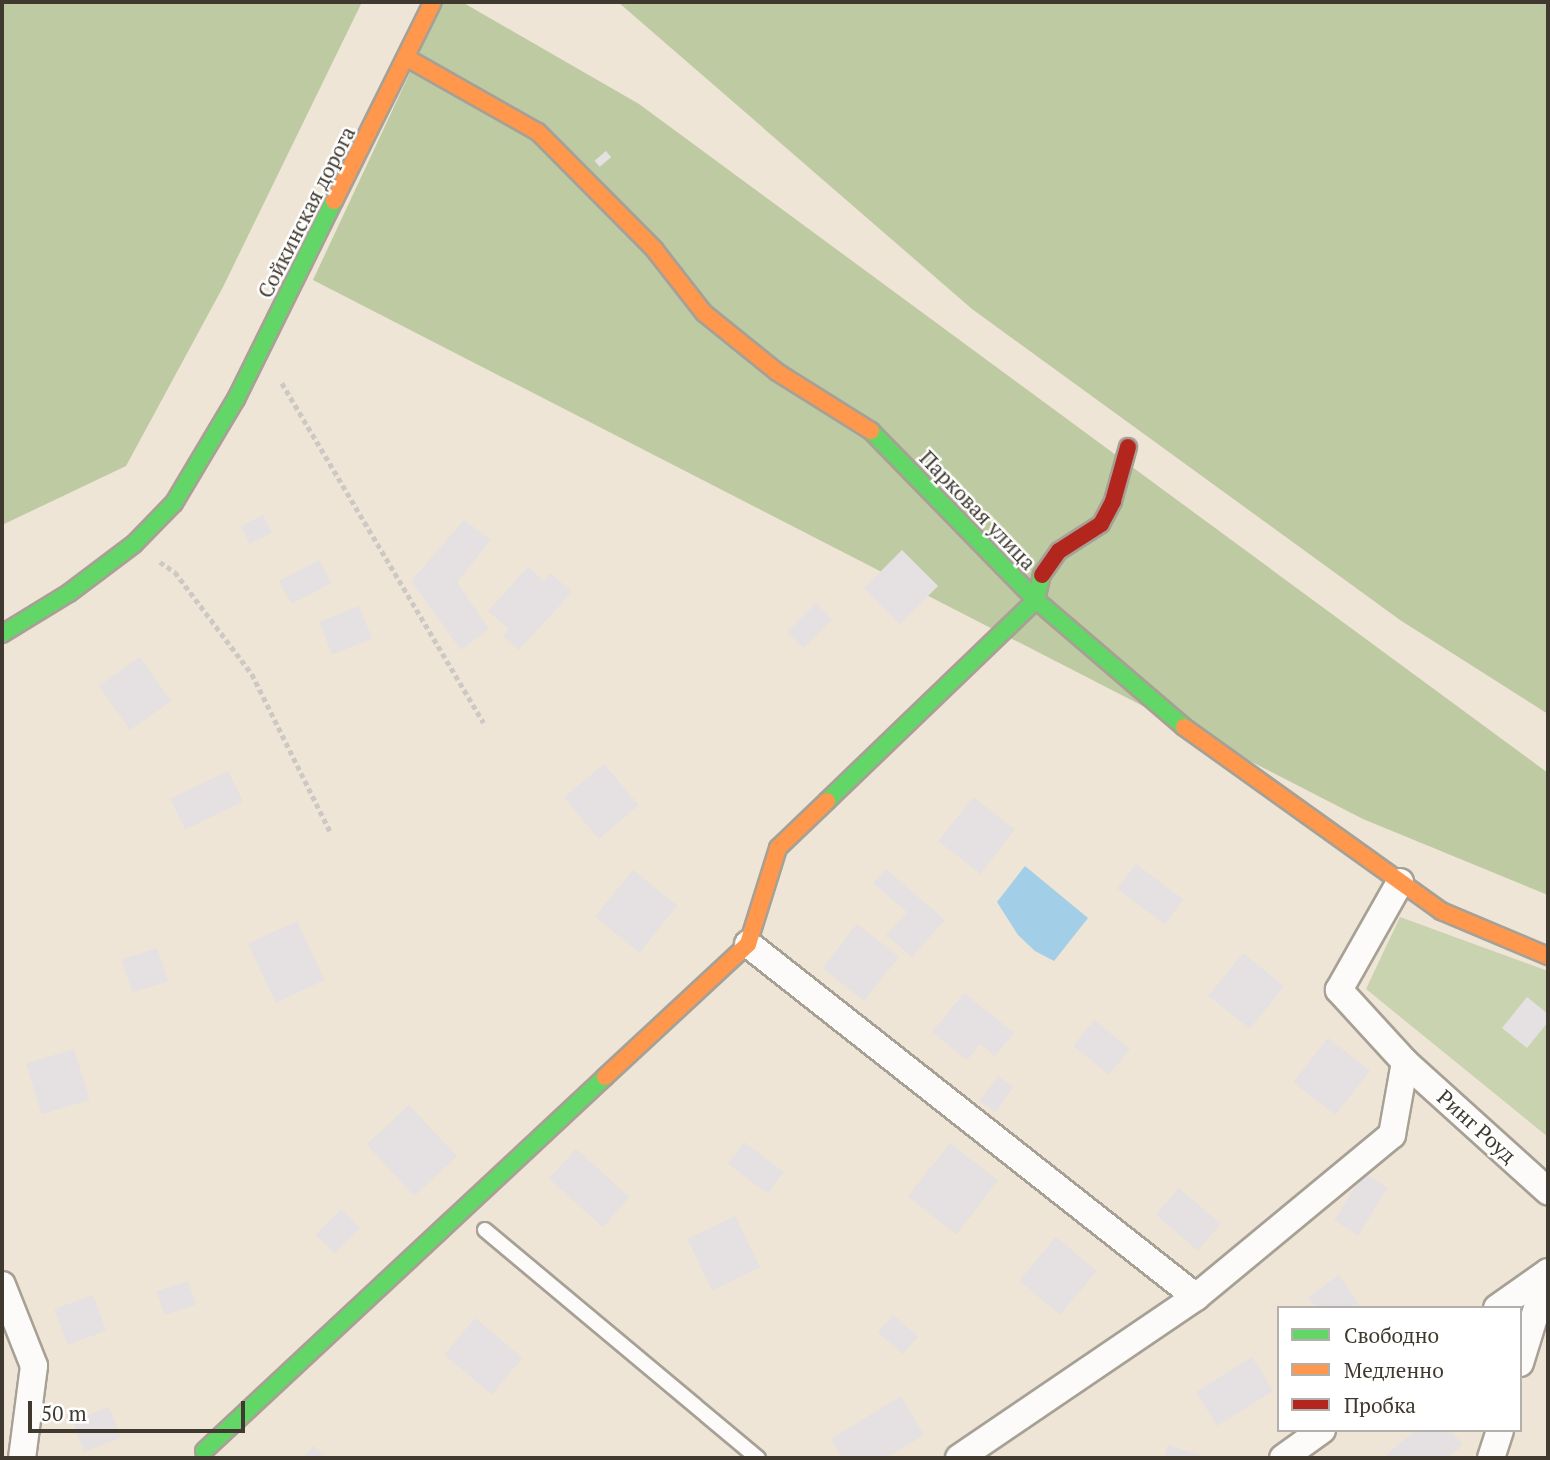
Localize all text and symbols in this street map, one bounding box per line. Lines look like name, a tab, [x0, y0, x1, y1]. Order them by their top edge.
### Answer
street label: Сойкинская дорога	[252, 122, 360, 302]
street label: Парковая улица	[915, 445, 1041, 575]
street label: Ринг Роуд	[1432, 1084, 1522, 1168]
legend	[1277, 1306, 1522, 1432]
text: Свободно	[1344, 1321, 1439, 1349]
text: Медленно	[1344, 1356, 1444, 1384]
scale bar	[32, 1386, 248, 1430]
text: Пробка	[1344, 1391, 1416, 1419]
text: 50 m	[41, 1399, 87, 1427]

